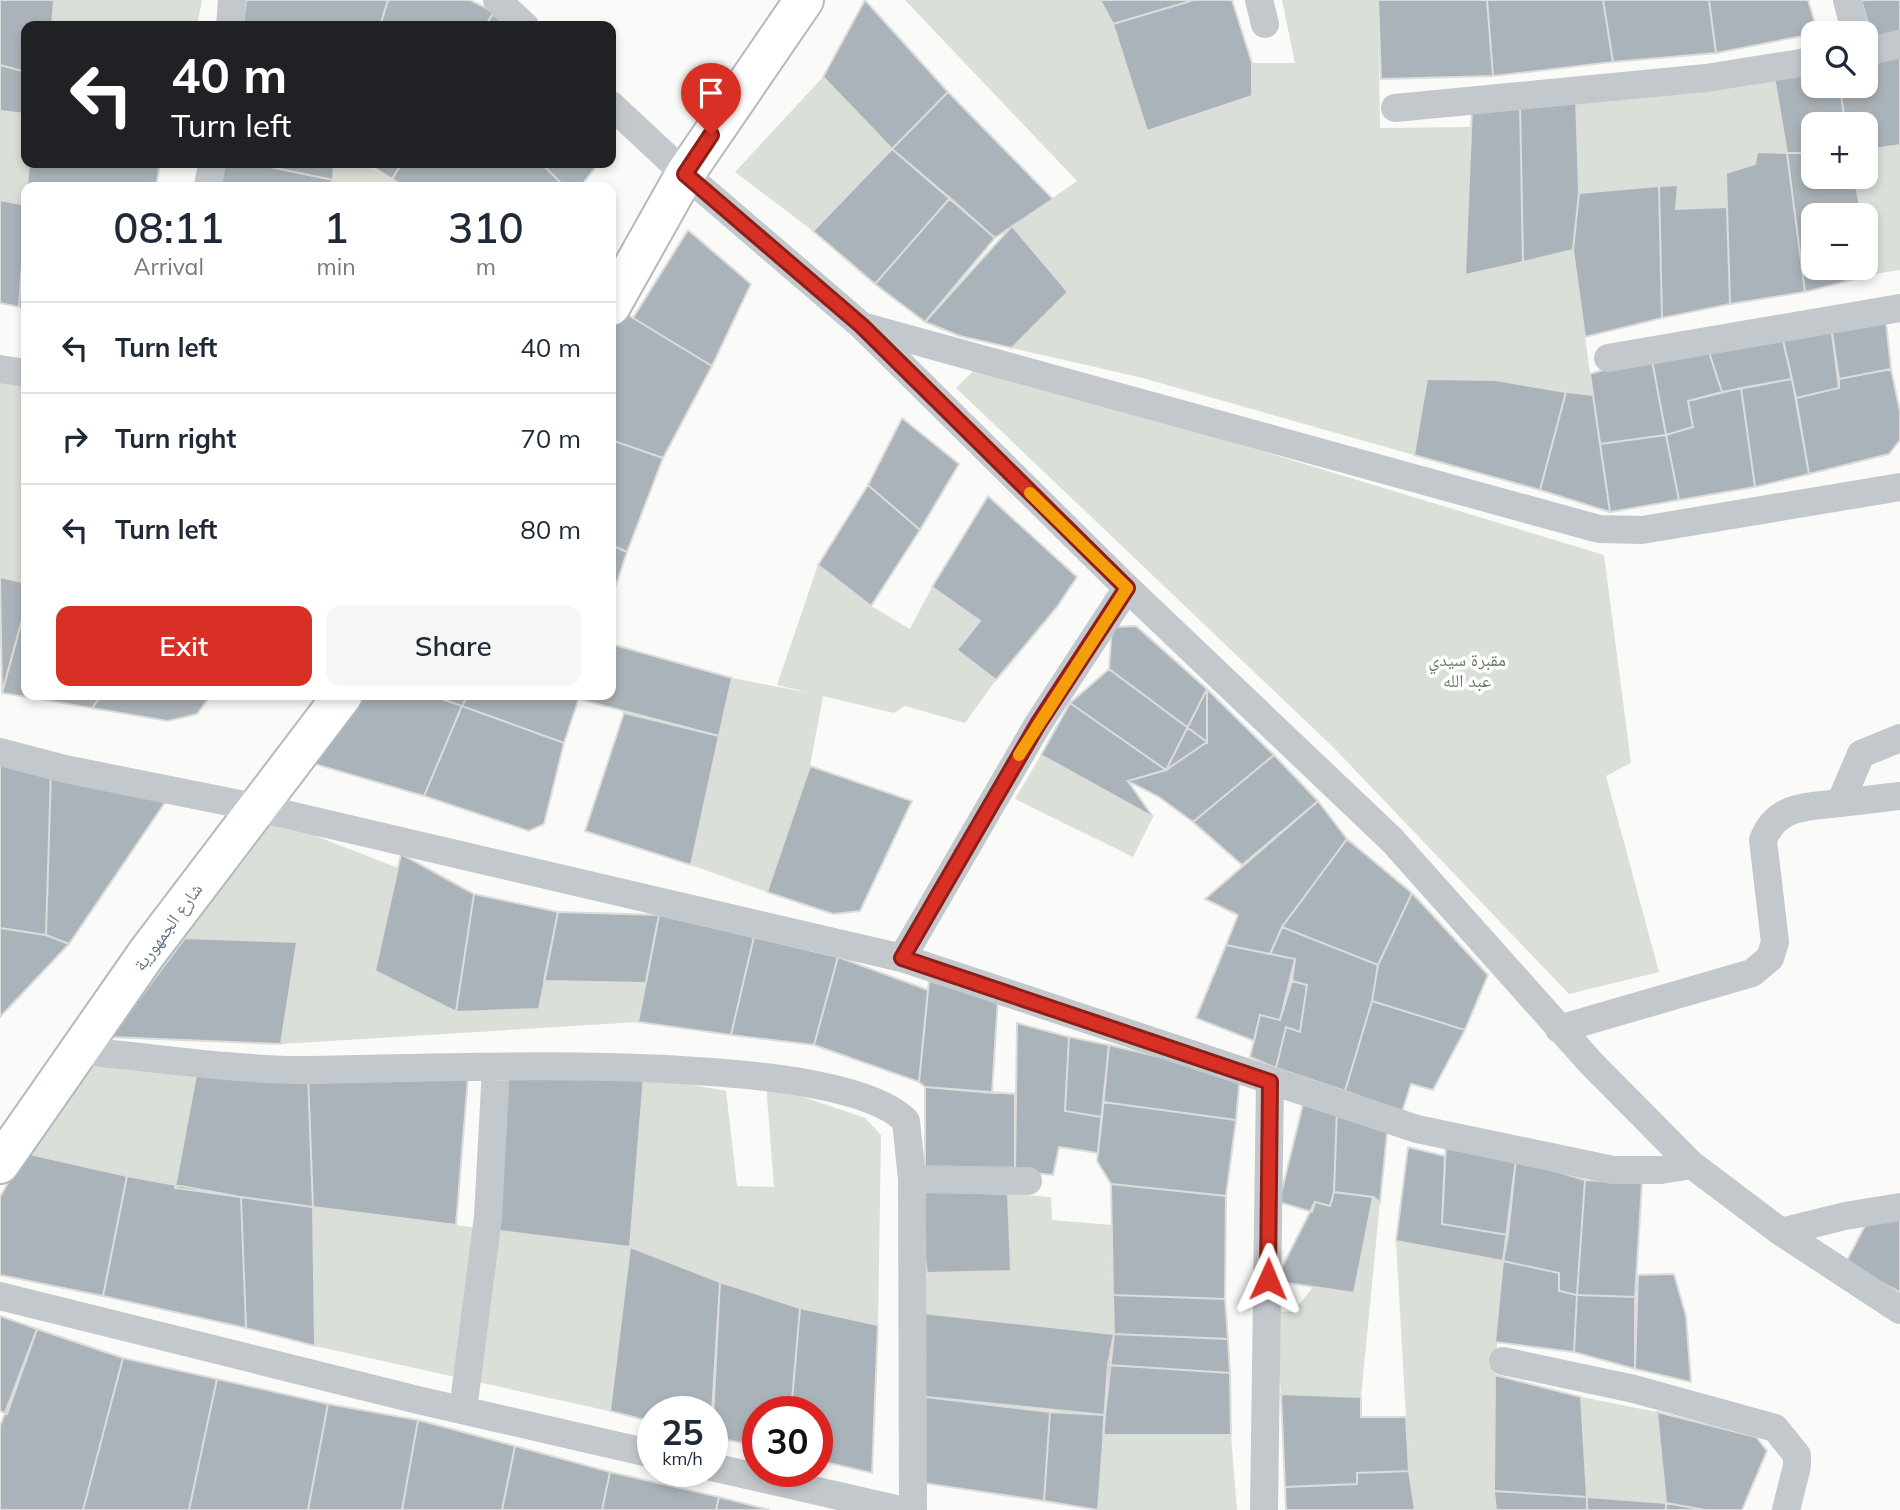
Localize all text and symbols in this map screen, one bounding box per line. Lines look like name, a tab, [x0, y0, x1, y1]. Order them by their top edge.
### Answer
map controls	[1801, 21, 1878, 280]
button: search	[1801, 21, 1878, 98]
text: 40 m	[171, 44, 287, 105]
icon: left	[56, 49, 147, 140]
pin	[681, 63, 741, 135]
icon: arrive	[692, 74, 730, 112]
text: Turn left	[171, 105, 291, 145]
button: +	[1801, 112, 1878, 189]
text: 08:11	[113, 201, 224, 254]
text: 1	[323, 201, 349, 254]
text: 310	[448, 201, 524, 254]
button: −	[1801, 203, 1878, 280]
text: Arrival	[134, 252, 204, 281]
text: min	[316, 252, 356, 281]
text: m	[476, 252, 496, 281]
icon: left	[56, 329, 94, 367]
text: Turn left	[115, 331, 217, 364]
text: 40 m	[520, 331, 581, 364]
icon: right	[56, 420, 94, 458]
text: Turn right	[115, 422, 236, 455]
text: 70 m	[520, 422, 581, 455]
icon: left	[56, 511, 94, 549]
text: Turn left	[115, 513, 217, 546]
text: 80 m	[520, 513, 581, 546]
button: Exit	[56, 606, 312, 686]
button: Share	[326, 606, 581, 686]
park label: مقبرة سيدي عبد الله	[1428, 648, 1506, 692]
street label: شارع الجمهورية	[128, 878, 207, 975]
position arrow	[1231, 1242, 1305, 1316]
speed limit sign: 30	[742, 1396, 833, 1487]
text: 25	[661, 1410, 704, 1454]
text: km/h	[662, 1447, 703, 1470]

